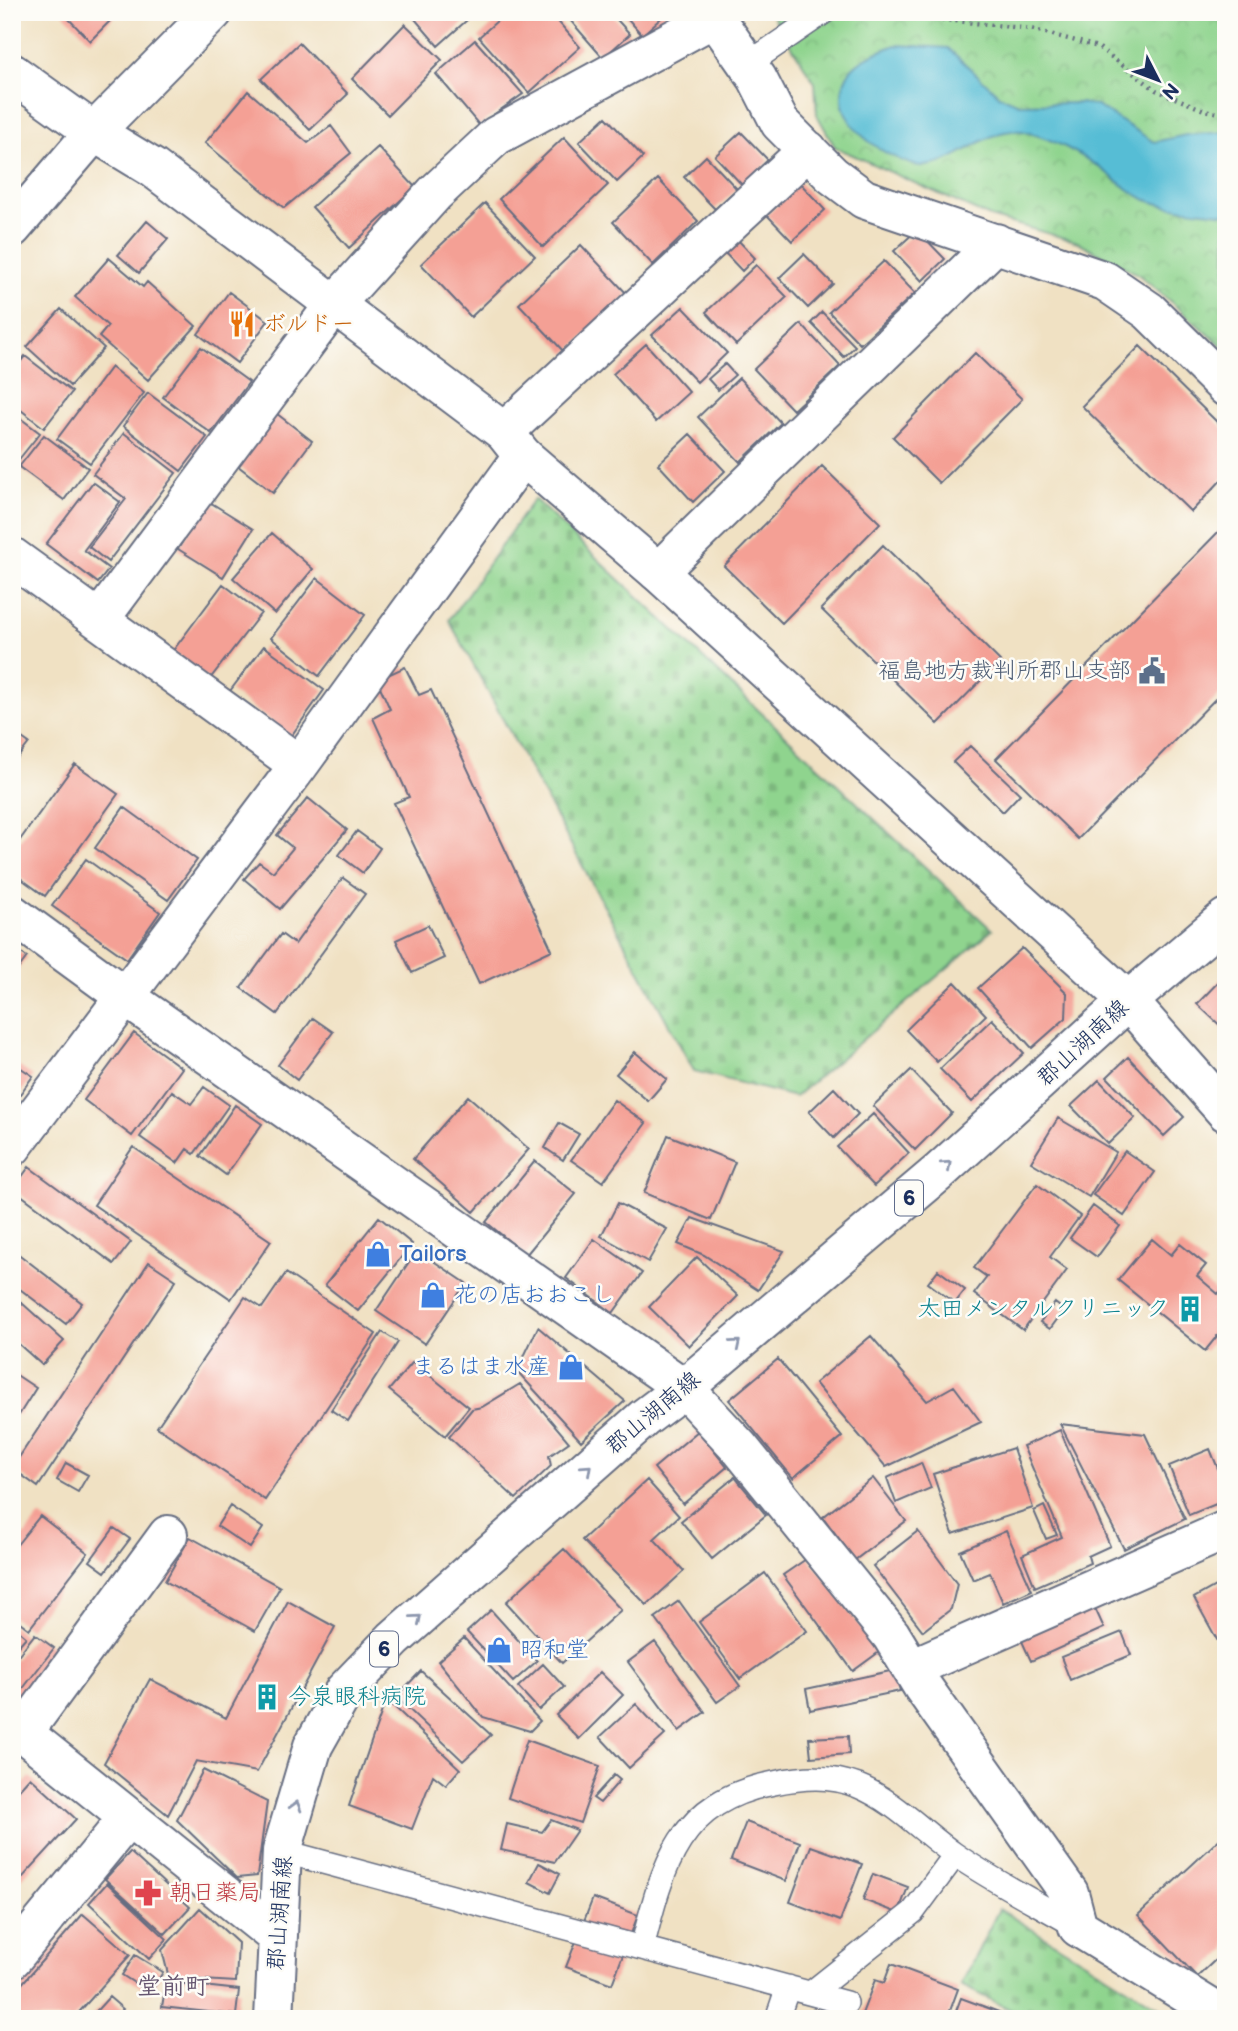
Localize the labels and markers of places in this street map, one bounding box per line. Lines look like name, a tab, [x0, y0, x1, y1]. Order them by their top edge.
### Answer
restaurant icon: ボルドー	[227, 309, 257, 339]
place label: ボルドー	[263, 310, 355, 338]
public building icon: 福島地方裁判所郡山支部	[1137, 656, 1167, 686]
place label: 福島地方裁判所郡山支部	[878, 657, 1131, 685]
shop icon: Tailors	[363, 1239, 393, 1269]
place label: Tailors	[399, 1240, 467, 1268]
shop icon: 花の店おおこし	[418, 1280, 448, 1310]
place label: 花の店おおこし	[454, 1281, 615, 1309]
building icon: 太田メンタルクリニック	[1175, 1294, 1205, 1324]
place label: 太田メンタルクリニック	[917, 1295, 1169, 1323]
shop icon: まるはま水産	[556, 1352, 586, 1382]
place label: まるはま水産	[412, 1353, 550, 1381]
shop icon: 昭和堂	[484, 1635, 514, 1665]
place label: 昭和堂	[520, 1636, 589, 1664]
building icon: 今泉眼科病院	[252, 1682, 282, 1712]
place label: 今泉眼科病院	[288, 1683, 426, 1711]
pharmacy icon: 朝日薬局	[133, 1878, 163, 1908]
place label: 朝日薬局	[169, 1879, 261, 1907]

